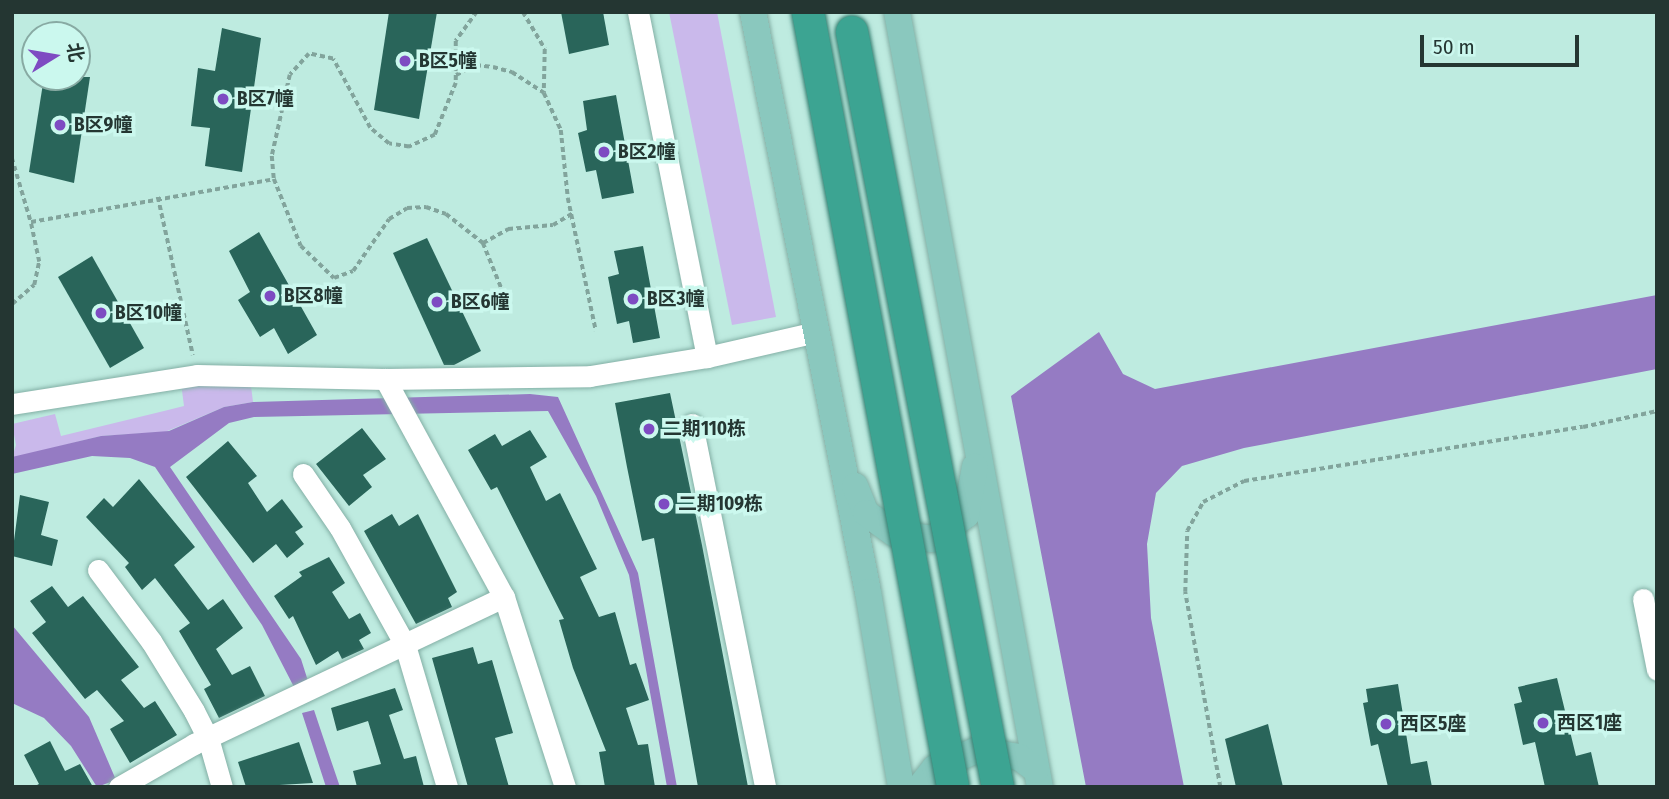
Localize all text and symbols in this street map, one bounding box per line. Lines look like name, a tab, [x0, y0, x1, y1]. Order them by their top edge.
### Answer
north arrow	[21, 21, 91, 91]
scale bar	[1424, 21, 1583, 65]
text: 50 m	[1433, 34, 1475, 60]
text: 北	[62, 41, 88, 64]
place label: B区5幢	[419, 50, 477, 72]
marker: B区5幢	[397, 53, 413, 69]
place label: B区7幢	[237, 88, 294, 110]
marker: B区7幢	[215, 91, 231, 107]
place label: B区9幢	[74, 114, 132, 136]
marker: B区9幢	[52, 117, 68, 133]
place label: B区2幢	[618, 141, 675, 163]
marker: B区2幢	[596, 144, 612, 160]
place label: B区8幢	[284, 285, 343, 307]
marker: B区8幢	[262, 288, 278, 304]
place label: B区3幢	[647, 288, 705, 310]
place label: B区6幢	[451, 291, 510, 313]
marker: B区3幢	[625, 291, 641, 307]
marker: B区6幢	[429, 294, 445, 310]
place label: B区10幢	[115, 302, 182, 324]
marker: B区10幢	[93, 305, 109, 321]
place label: 二期110栋	[663, 418, 746, 440]
marker: 二期110栋	[641, 421, 657, 437]
place label: 二期109栋	[678, 493, 763, 515]
marker: 二期109栋	[656, 496, 672, 512]
place label: 西区1座	[1557, 712, 1622, 734]
place label: 西区5座	[1400, 713, 1466, 735]
marker: 西区1座	[1535, 715, 1551, 731]
marker: 西区5座	[1378, 716, 1394, 732]

